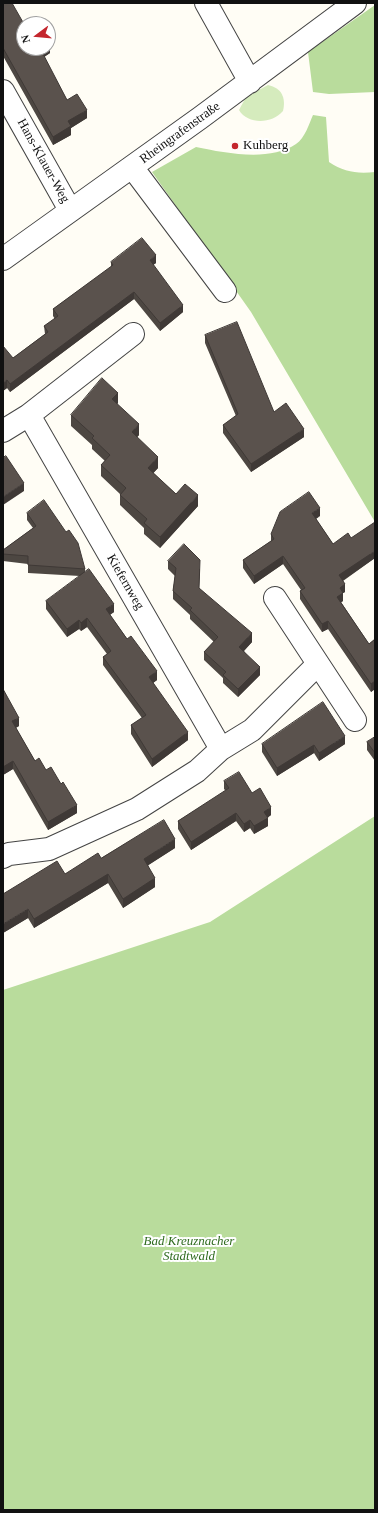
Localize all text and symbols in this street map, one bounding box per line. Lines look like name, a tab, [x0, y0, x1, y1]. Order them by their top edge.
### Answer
north arrow	[16, 16, 56, 56]
text: N	[19, 34, 32, 45]
street label: Rheingrafenstraße	[137, 99, 223, 167]
street label: Hans-Klauer-Weg	[13, 116, 73, 206]
place label: Kuhberg	[243, 138, 288, 154]
marker: Kuhberg	[230, 141, 240, 151]
street label: Kiefernweg	[103, 552, 147, 612]
park label: Bad Kreuznacher Stadtwald	[144, 1234, 234, 1265]

